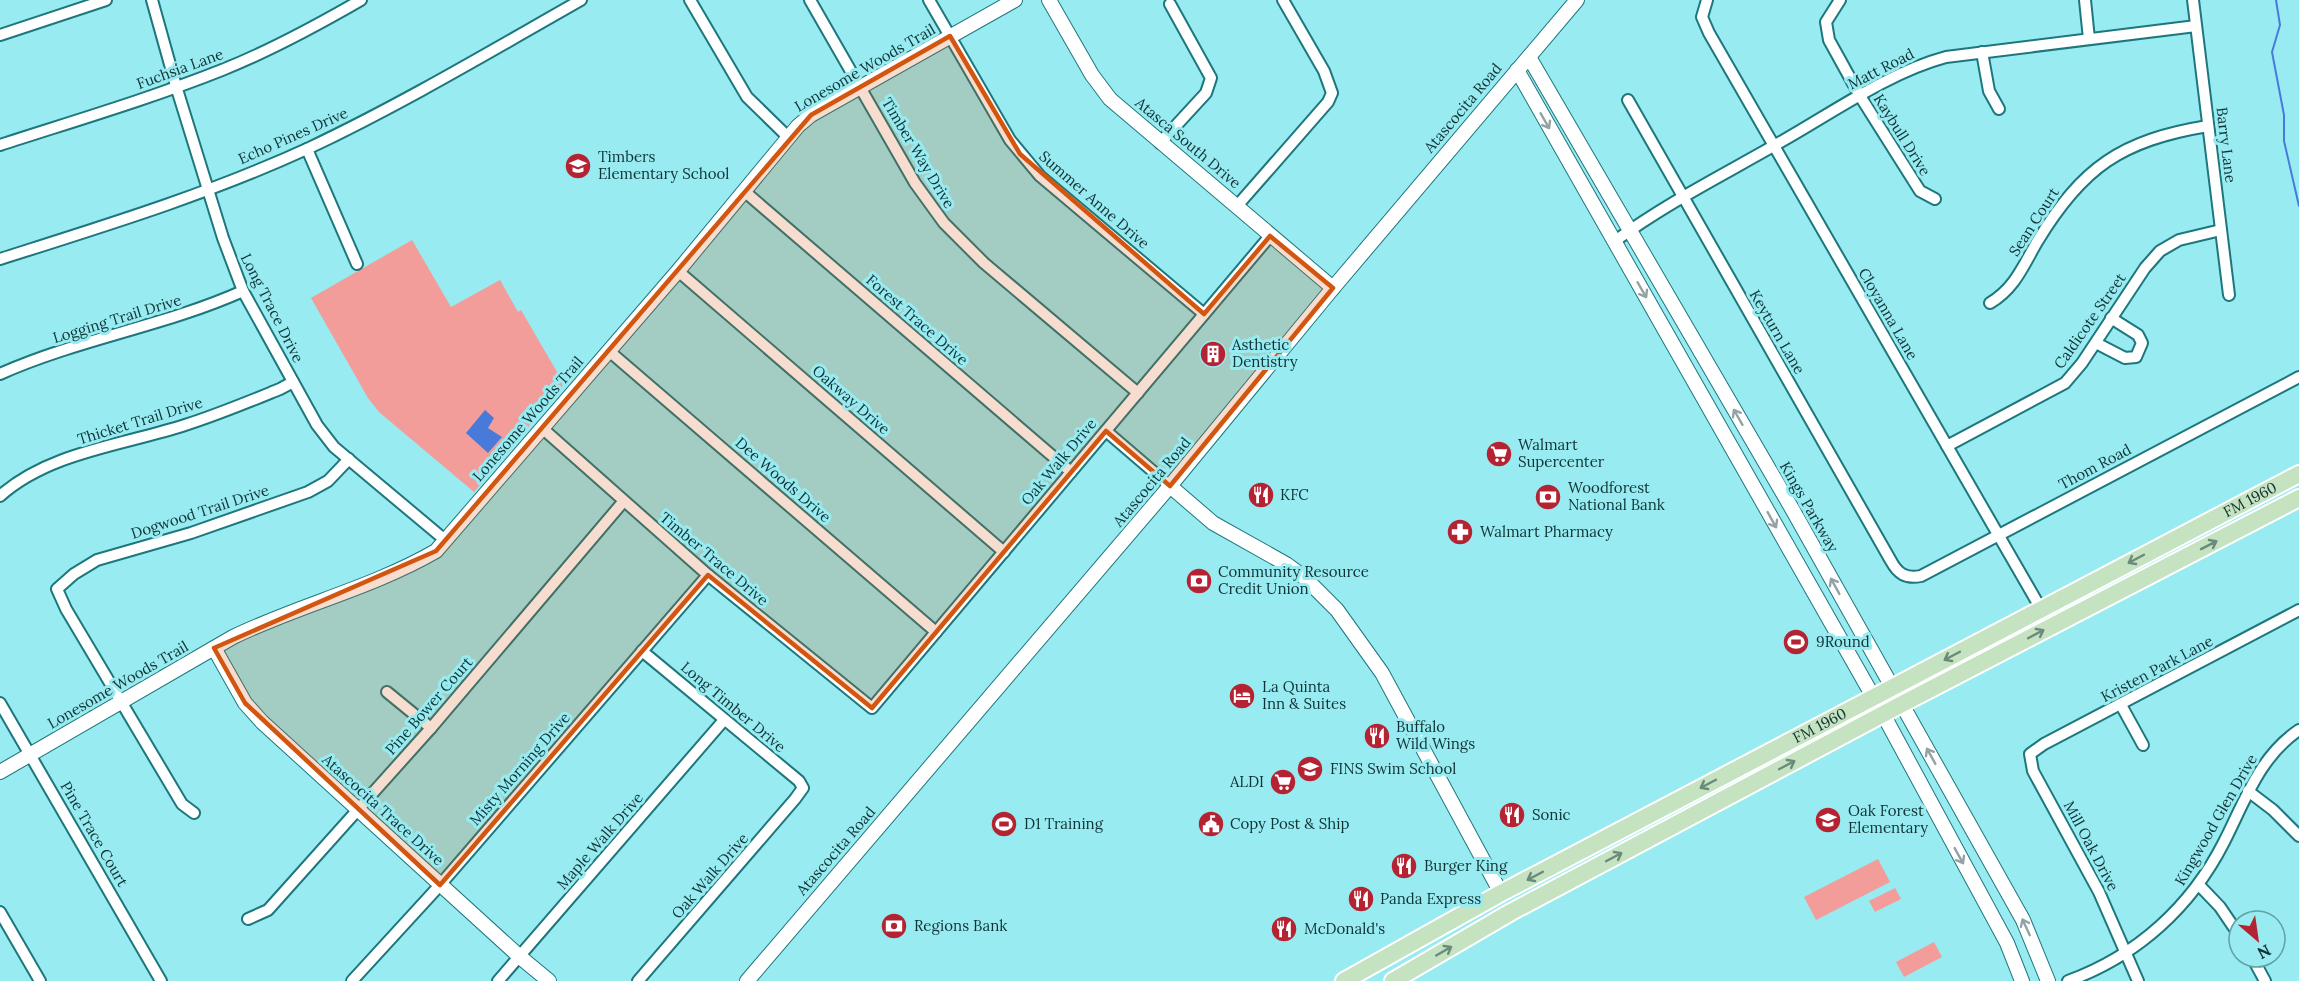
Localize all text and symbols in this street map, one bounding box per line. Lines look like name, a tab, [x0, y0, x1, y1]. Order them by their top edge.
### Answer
street label: Lonesome Woods Trail	[791, 19, 939, 116]
street label: Fuchsia Lane	[134, 44, 226, 93]
street label: Matt Road	[1844, 44, 1917, 93]
street label: Atascocita Road	[1419, 59, 1506, 157]
street label: Kaybull Drive	[1870, 90, 1935, 179]
street label: Atasca South Drive	[1131, 92, 1245, 192]
street label: Timber Way Drive	[878, 94, 959, 212]
street label: Echo Pines Drive	[235, 103, 351, 168]
street label: Barry Lane	[2212, 106, 2241, 184]
one-way arrow	[1540, 112, 1551, 130]
place label: Timbers Elementary School	[598, 147, 729, 183]
street label: Summer Anne Drive	[1035, 147, 1153, 253]
school or university icon: Timbers Elementary School	[563, 151, 593, 181]
street label: Sean Court	[2004, 184, 2063, 260]
street label: Long Trace Drive	[237, 250, 308, 365]
street label: Cloyanna Lane	[1855, 265, 1922, 363]
street label: Caldicote Street	[2050, 269, 2130, 372]
street label: Forest Trace Drive	[862, 270, 972, 369]
one-way arrow	[1637, 281, 1648, 299]
street label: Keyturn Lane	[1746, 286, 1809, 377]
street label: Logging Trail Drive	[50, 290, 183, 347]
place label: Asthetic Dentistry	[1231, 335, 1298, 371]
building icon: Asthetic Dentistry	[1198, 339, 1228, 369]
street label: Lonesome Woods Trail	[468, 352, 587, 485]
street label: Oakway Drive	[809, 361, 894, 438]
street label: Thicket Trail Drive	[75, 392, 205, 449]
one-way arrow	[1732, 409, 1744, 426]
street label: Oak Walk Drive	[1017, 414, 1100, 509]
street label: Dee Woods Drive	[732, 433, 835, 526]
street label: Atascocita Road	[1108, 433, 1195, 531]
place label: Walmart Supercenter	[1518, 435, 1605, 471]
supermarket icon: Walmart Supercenter	[1484, 439, 1514, 469]
street label: Thom Road	[2055, 439, 2134, 494]
street label: Kings Parkway	[1776, 458, 1843, 555]
street label: FM 1960	[2220, 477, 2280, 521]
place label: Woodforest National Bank	[1568, 478, 1665, 514]
street label: Dogwood Trail Drive	[128, 480, 271, 543]
restaurant icon: KFC	[1246, 480, 1276, 510]
bank icon: Woodforest National Bank	[1533, 482, 1563, 512]
place label: KFC	[1280, 485, 1309, 504]
street label: Timber Trace Drive	[656, 508, 772, 609]
one-way arrow	[1766, 511, 1778, 528]
pharmacy icon: Walmart Pharmacy	[1445, 517, 1475, 547]
place label: Walmart Pharmacy	[1480, 522, 1613, 541]
one-way arrow	[2200, 538, 2218, 550]
one-way arrow	[2127, 554, 2145, 565]
place label: Community Resource Credit Union	[1218, 562, 1369, 598]
bank icon: Community Resource Credit Union	[1184, 566, 1214, 596]
one-way arrow	[1829, 578, 1841, 595]
sports icon: 9Round	[1781, 627, 1811, 657]
one-way arrow	[2027, 628, 2044, 640]
street label: Kristen Park Lane	[2098, 631, 2216, 706]
place label: 9Round	[1816, 632, 1870, 651]
street label: Lonesome Woods Trail	[44, 636, 192, 733]
one-way arrow	[1944, 650, 1961, 662]
street label: Pine Bower Court	[381, 653, 476, 758]
street label: Long Timber Drive	[677, 657, 790, 756]
place label: La Quinta Inn & Suites	[1262, 677, 1346, 713]
hotel icon: La Quinta Inn & Suites	[1227, 681, 1257, 711]
street label: FM 1960	[1789, 703, 1850, 747]
street label: Misty Morning Drive	[465, 708, 574, 829]
place label: Buffalo Wild Wings	[1396, 717, 1475, 753]
restaurant icon: Buffalo Wild Wings	[1362, 721, 1392, 751]
one-way arrow	[1925, 748, 1937, 765]
street label: Atascocita Trace Drive	[318, 749, 448, 869]
street label: Kingwood Glen Drive	[2170, 751, 2261, 889]
school or university icon: FINS Swim School	[1295, 754, 1325, 784]
place label: FINS Swim School	[1330, 759, 1456, 778]
one-way arrow	[1777, 759, 1795, 770]
supermarket icon: ALDI	[1268, 767, 1298, 797]
place label: ALDI	[1229, 772, 1264, 791]
street label: Pine Trace Court	[57, 778, 132, 890]
one-way arrow	[1699, 779, 1717, 791]
street label: Maple Walk Drive	[552, 788, 647, 893]
street label: Mill Oak Drive	[2060, 797, 2123, 894]
restaurant icon: Sonic	[1497, 800, 1527, 830]
place label: Oak Forest Elementary	[1848, 801, 1928, 837]
street label: Atascocita Road	[791, 802, 879, 900]
place label: Sonic	[1532, 805, 1571, 824]
school or university icon: Oak Forest Elementary	[1813, 805, 1843, 835]
sports icon: D1 Training	[989, 809, 1019, 839]
public building icon: Copy Post & Ship	[1196, 809, 1226, 839]
place label: D1 Training	[1024, 814, 1104, 833]
place label: Copy Post & Ship	[1230, 814, 1349, 833]
street label: Oak Walk Drive	[667, 829, 752, 922]
one-way arrow	[1953, 847, 1965, 864]
restaurant icon: Burger King	[1389, 851, 1419, 881]
one-way arrow	[1605, 851, 1623, 862]
place label: Burger King	[1424, 856, 1508, 875]
one-way arrow	[1527, 870, 1545, 882]
restaurant icon: Panda Express	[1346, 884, 1376, 914]
place label: Panda Express	[1380, 889, 1481, 908]
north arrow	[2227, 909, 2287, 969]
bank icon: Regions Bank	[879, 911, 909, 941]
restaurant icon: McDonald's	[1269, 914, 1299, 944]
place label: Regions Bank	[914, 916, 1007, 935]
one-way arrow	[2019, 918, 2031, 936]
place label: McDonald's	[1304, 919, 1385, 938]
text: N	[2254, 940, 2275, 964]
one-way arrow	[1434, 945, 1452, 956]

